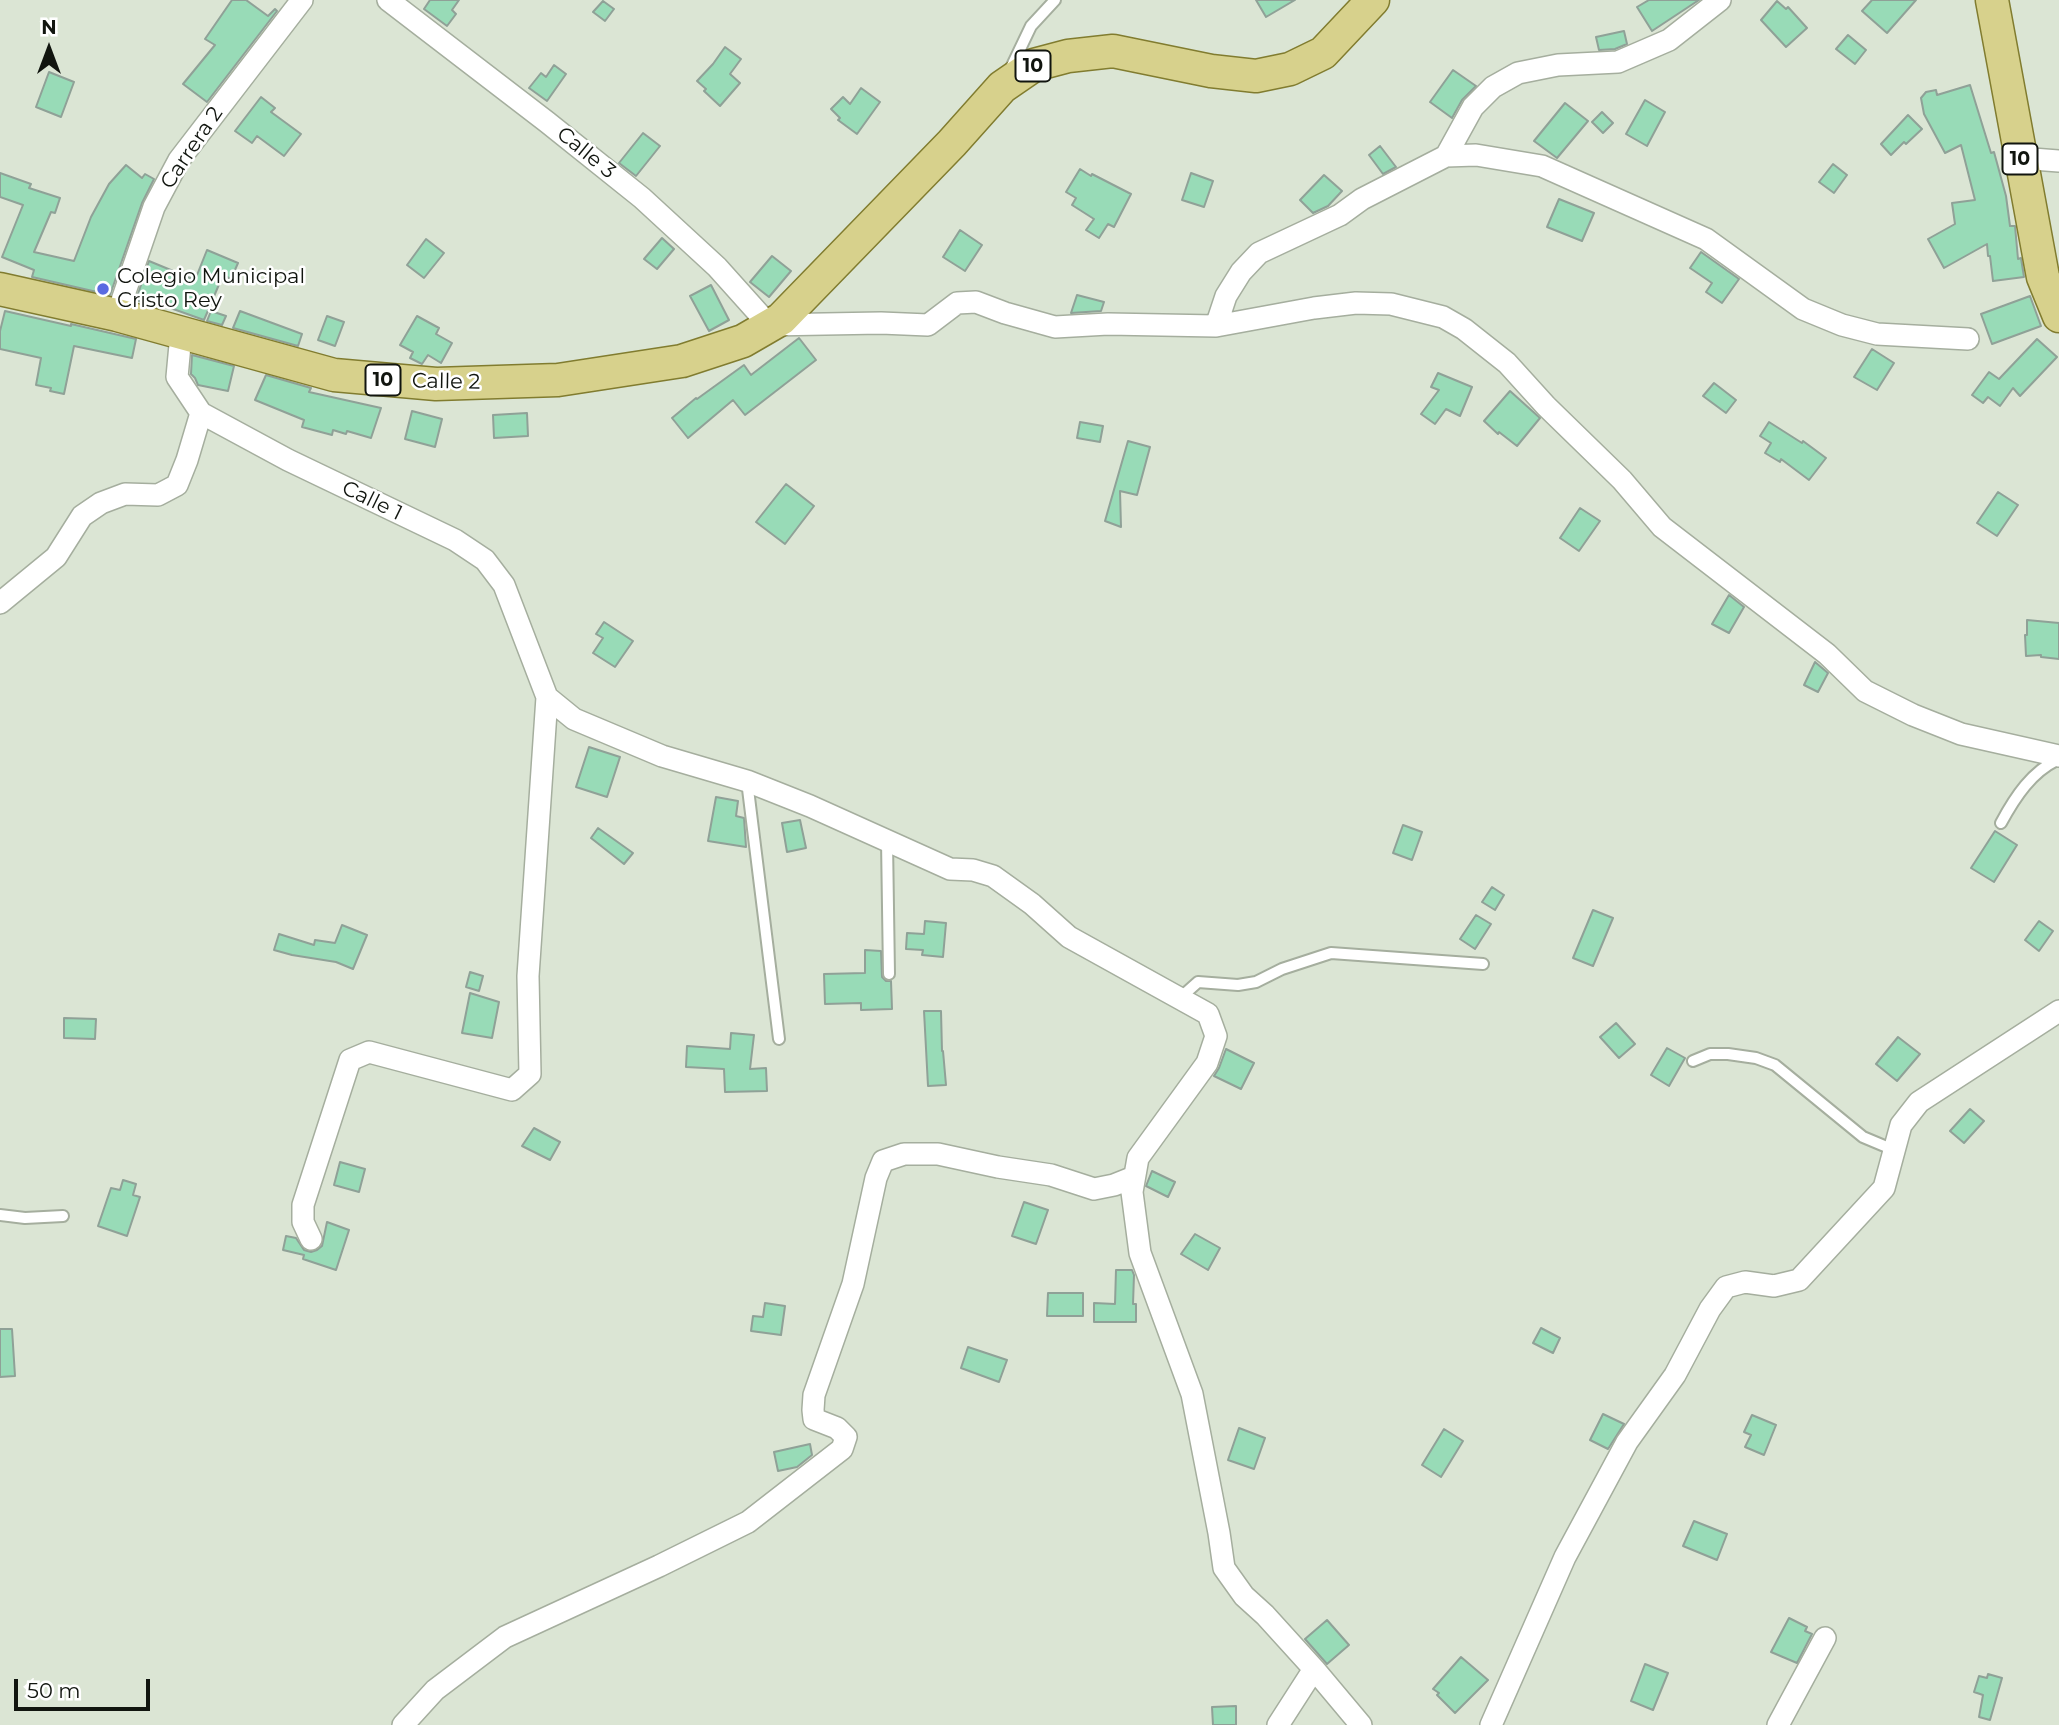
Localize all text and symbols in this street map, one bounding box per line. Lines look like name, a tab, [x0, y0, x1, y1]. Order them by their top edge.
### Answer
north arrow	[14, 14, 84, 84]
text: N	[41, 16, 57, 39]
road number: 10	[1016, 50, 1050, 82]
street label: Carrera 2	[155, 102, 229, 194]
street label: Calle 3	[551, 122, 621, 184]
road number: 10	[2002, 144, 2038, 174]
place label: Colegio Municipal Cristo Rey	[117, 264, 305, 314]
marker: Colegio Municipal Cristo Rey	[95, 281, 111, 297]
road number: 10	[366, 364, 400, 396]
street label: Calle 2	[412, 369, 480, 395]
street label: Calle 1	[338, 476, 406, 526]
scale bar	[18, 1666, 154, 1710]
text: 50 m	[27, 1678, 81, 1703]

